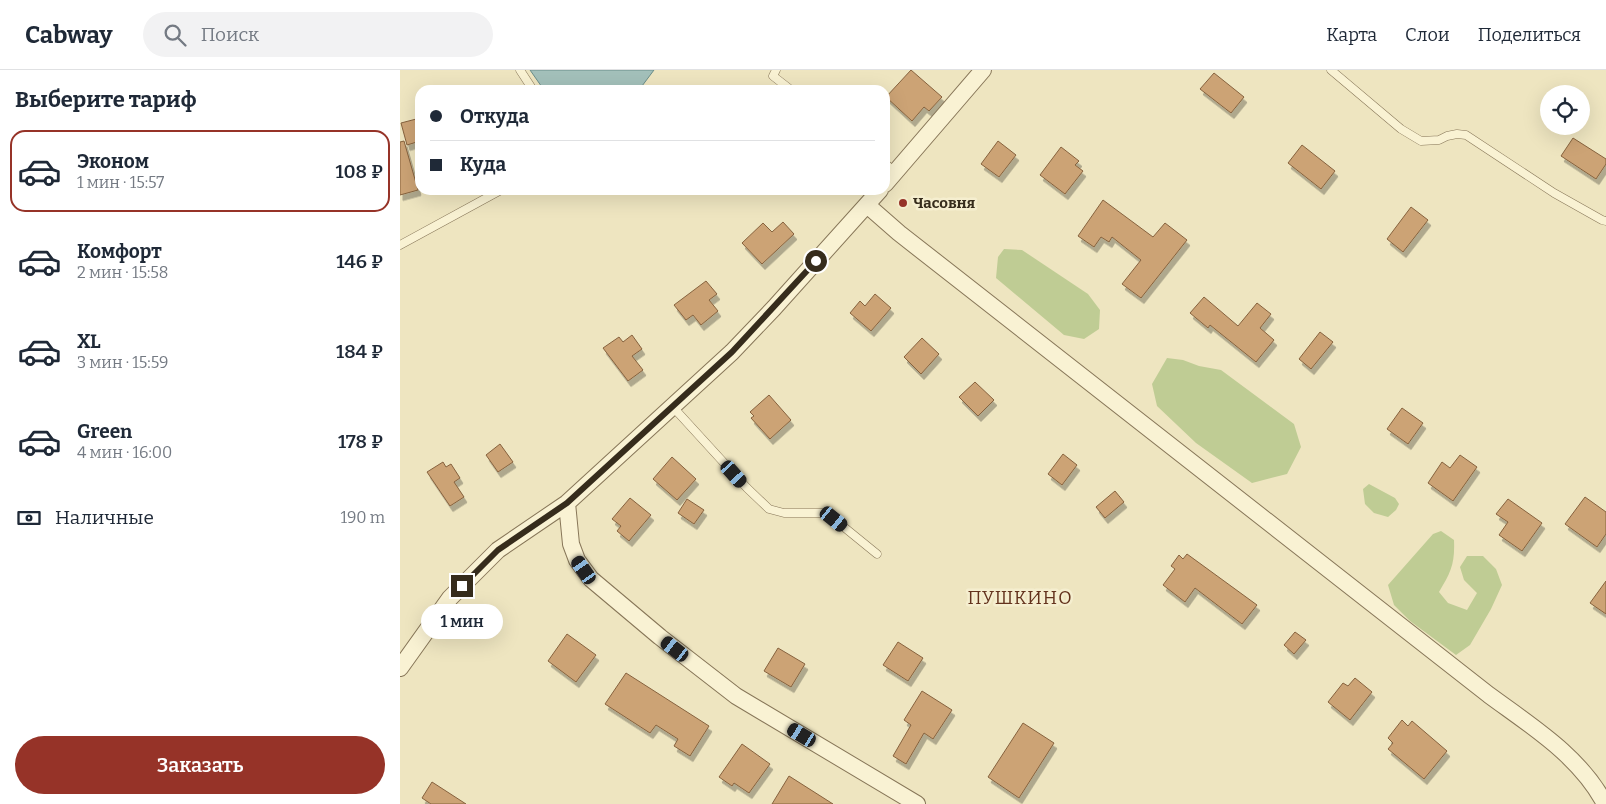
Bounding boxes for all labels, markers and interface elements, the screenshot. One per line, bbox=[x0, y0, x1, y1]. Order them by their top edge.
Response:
search box bbox=[143, 12, 493, 57]
text: Cabway bbox=[25, 21, 113, 49]
icon: search bbox=[161, 21, 189, 49]
text: Поиск bbox=[201, 23, 259, 46]
text: Карта bbox=[1326, 24, 1377, 46]
text: Слои bbox=[1405, 24, 1450, 46]
text: Поделиться bbox=[1478, 24, 1581, 46]
map controls bbox=[1540, 85, 1590, 135]
button: locate bbox=[1540, 85, 1590, 135]
text: Выберите тариф bbox=[15, 86, 196, 113]
text: Откуда bbox=[460, 105, 529, 128]
icon: car bbox=[17, 149, 62, 194]
text: Эконом bbox=[77, 150, 149, 173]
text: Куда bbox=[460, 153, 506, 176]
text: 108 ₽ bbox=[335, 160, 383, 183]
text: 1 мин · 15:57 bbox=[77, 173, 164, 192]
place label: Часовня bbox=[913, 194, 976, 212]
marker: Часовня bbox=[897, 197, 909, 209]
icon: car bbox=[17, 239, 62, 284]
text: Комфорт bbox=[77, 240, 162, 263]
text: 146 ₽ bbox=[336, 250, 383, 273]
route start bbox=[805, 250, 827, 272]
text: 2 мин · 15:58 bbox=[77, 263, 168, 282]
icon: car bbox=[17, 329, 62, 374]
text: XL bbox=[77, 330, 101, 353]
text: 184 ₽ bbox=[336, 340, 383, 363]
text: 3 мин · 15:59 bbox=[77, 353, 168, 372]
icon: car bbox=[17, 419, 62, 464]
text: Green bbox=[77, 420, 132, 443]
text: 178 ₽ bbox=[338, 430, 383, 453]
text: 4 мин · 16:00 bbox=[77, 443, 172, 462]
car bbox=[718, 458, 749, 490]
icon: cash bbox=[15, 504, 43, 532]
car bbox=[817, 504, 850, 534]
text: Наличные bbox=[55, 506, 154, 529]
text: 190 m bbox=[340, 508, 385, 527]
car bbox=[569, 553, 598, 587]
route end bbox=[451, 575, 473, 597]
district label: ПУШКИНО bbox=[967, 587, 1073, 609]
callout: 1 мин bbox=[421, 604, 503, 638]
text: 1 мин bbox=[440, 612, 484, 631]
car bbox=[658, 634, 691, 664]
car bbox=[785, 721, 818, 749]
button: Заказать bbox=[15, 736, 385, 794]

